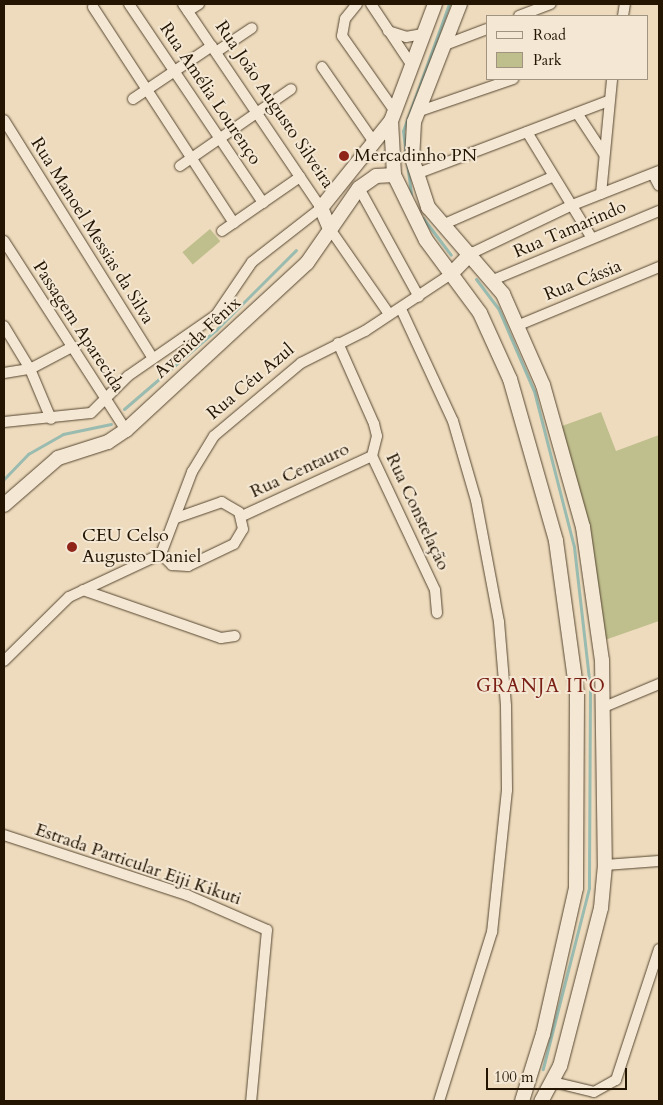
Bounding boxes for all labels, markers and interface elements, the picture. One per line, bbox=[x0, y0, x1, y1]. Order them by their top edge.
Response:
legend bbox=[486, 15, 648, 80]
street label: Rua João Augusto Silveira bbox=[210, 17, 338, 193]
street label: Rua Amélia Lourenço bbox=[154, 19, 266, 169]
text: Road bbox=[533, 25, 566, 45]
text: Park bbox=[533, 50, 562, 70]
street label: Rua Manoel Messias da Silva bbox=[26, 134, 158, 328]
place label: Mercadinho PN bbox=[354, 145, 477, 167]
marker: Mercadinho PN bbox=[338, 150, 350, 162]
street label: Rua Tamarindo bbox=[510, 197, 630, 263]
street label: Rua Cássia bbox=[541, 256, 625, 306]
street label: Passagem Aparecida bbox=[28, 257, 128, 397]
street label: Avenida Fênix bbox=[150, 293, 246, 383]
street label: Rua Céu Azul bbox=[203, 339, 299, 425]
street label: Rua Centauro bbox=[247, 439, 353, 503]
street label: Rua Constelação bbox=[380, 450, 454, 574]
place label: CEU Celso Augusto Daniel bbox=[82, 526, 201, 568]
marker: CEU Celso Augusto Daniel bbox=[66, 541, 78, 553]
district label: GRANJA ITO bbox=[475, 676, 607, 698]
street label: Estrada Particular Eiji Kikuti bbox=[32, 819, 244, 911]
scale bar bbox=[488, 1058, 629, 1090]
text: 100 m bbox=[494, 1067, 534, 1087]

